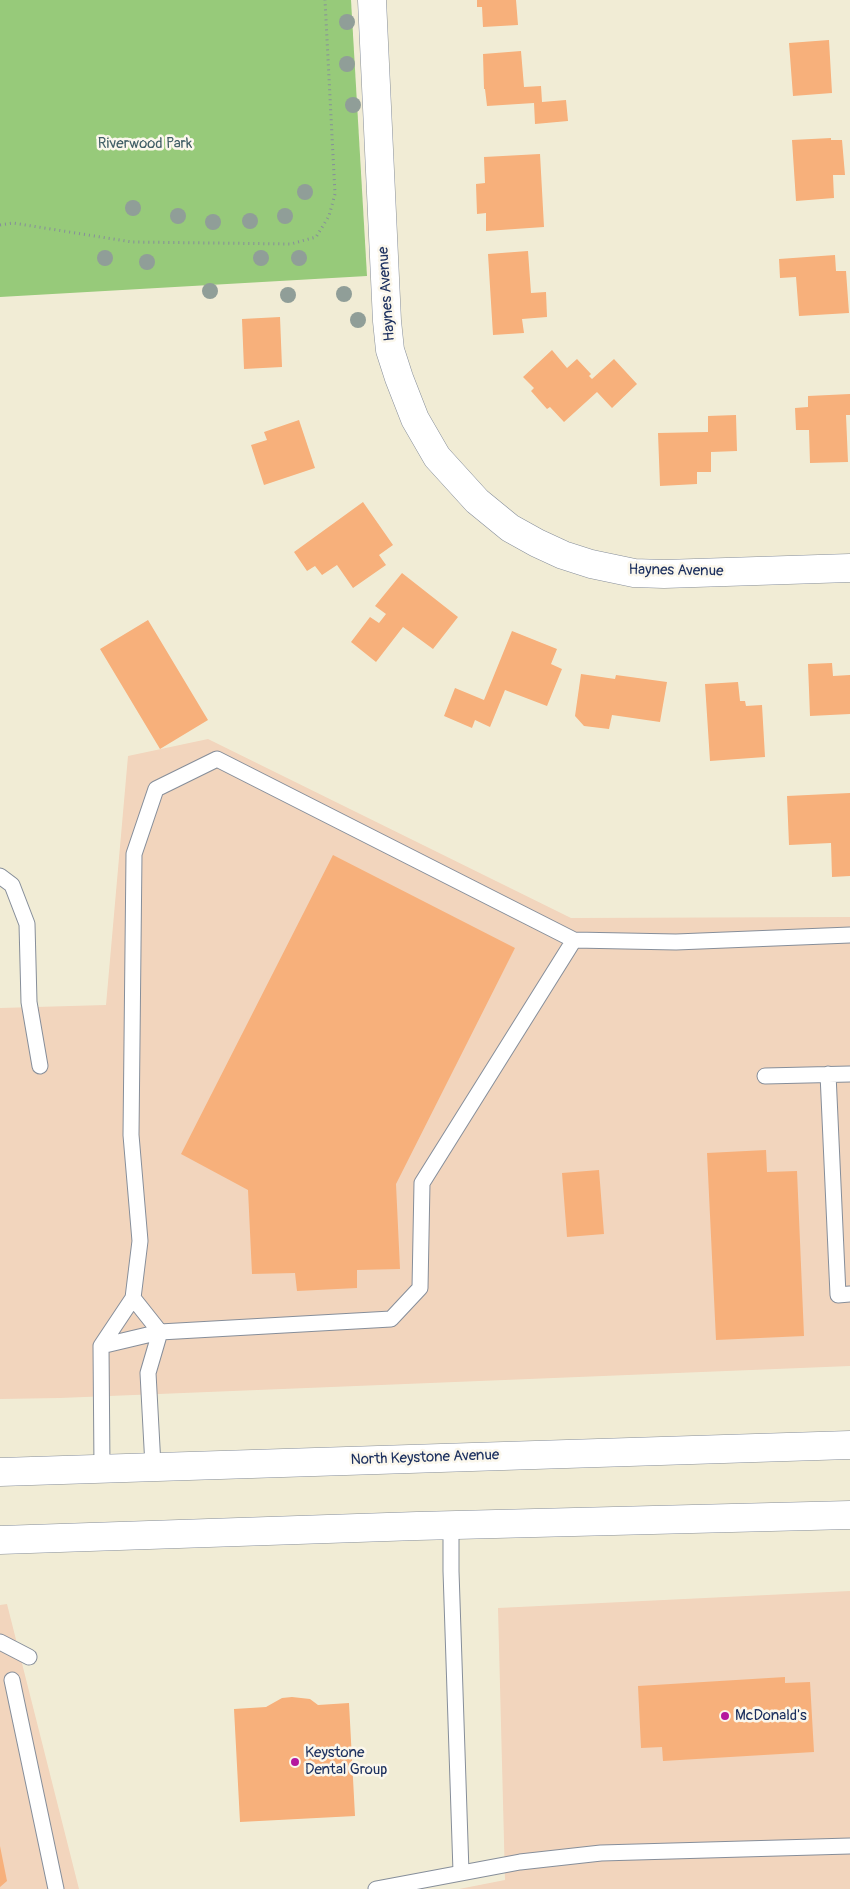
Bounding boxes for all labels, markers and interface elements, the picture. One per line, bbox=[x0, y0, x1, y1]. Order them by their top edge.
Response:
park label: Riverwood Park bbox=[98, 135, 192, 153]
street label: Haynes Avenue bbox=[375, 246, 399, 342]
street label: Haynes Avenue bbox=[628, 561, 724, 581]
street label: North Keystone Avenue bbox=[350, 1446, 500, 1470]
place label: McDonald's bbox=[735, 1707, 807, 1725]
marker: McDonald's bbox=[719, 1710, 731, 1722]
place label: Keystone Dental Group bbox=[305, 1744, 387, 1779]
marker: Keystone Dental Group bbox=[289, 1756, 301, 1768]

